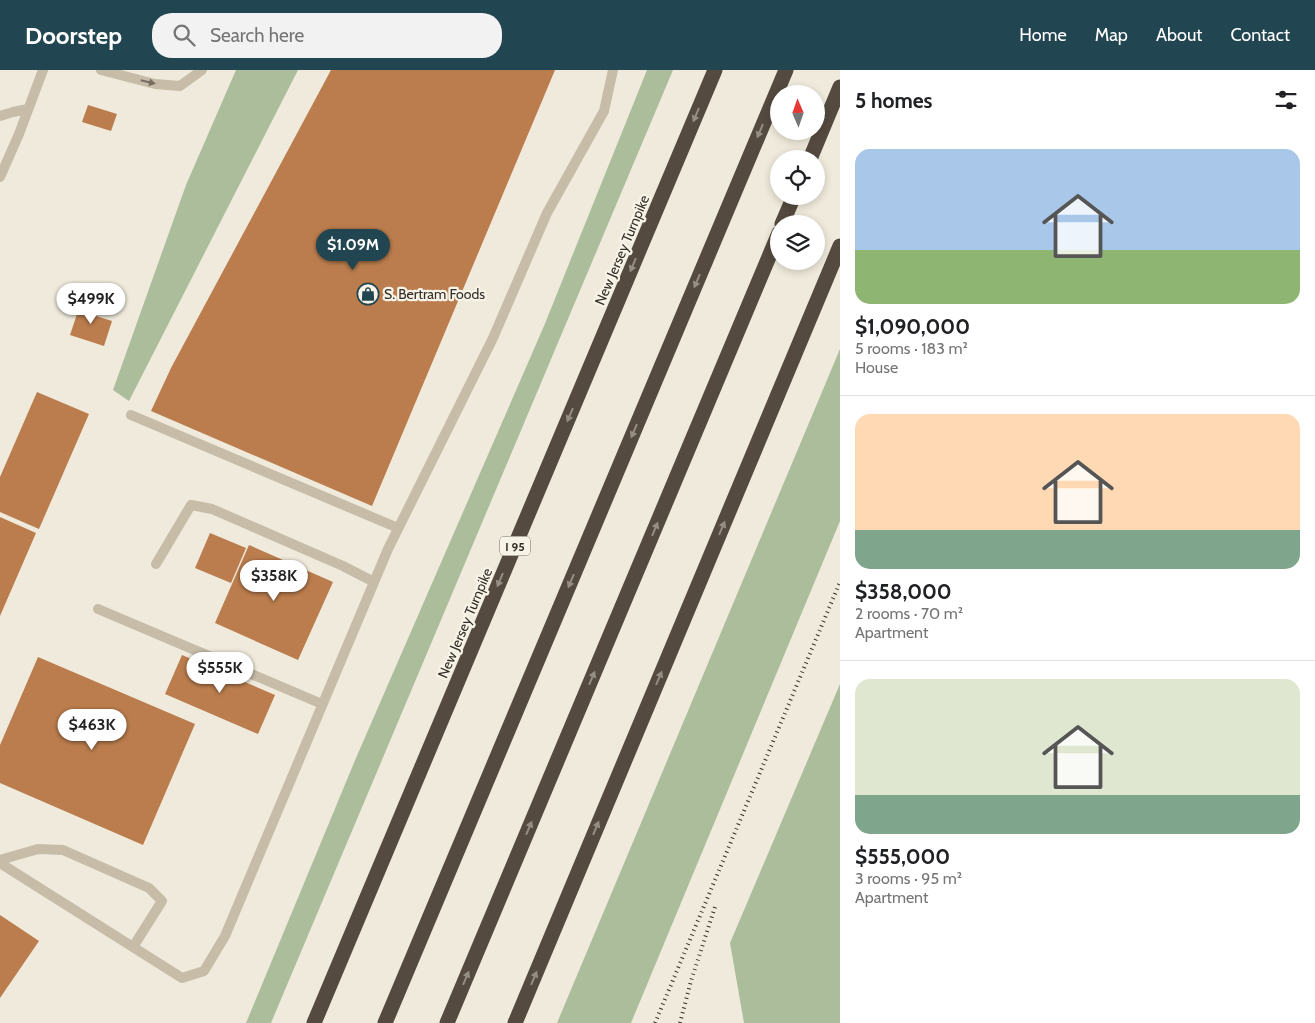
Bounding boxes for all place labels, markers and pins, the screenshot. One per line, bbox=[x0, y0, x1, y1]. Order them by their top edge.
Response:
pin: $1.09M bbox=[312, 228, 394, 271]
pin: $499K bbox=[56, 282, 126, 325]
shop icon: S. Bertram Foods bbox=[356, 282, 380, 306]
place label: S. Bertram Foods bbox=[384, 285, 485, 303]
pin: $358K bbox=[239, 560, 309, 602]
pin: $555K bbox=[185, 652, 255, 694]
pin: $463K bbox=[57, 708, 127, 751]

